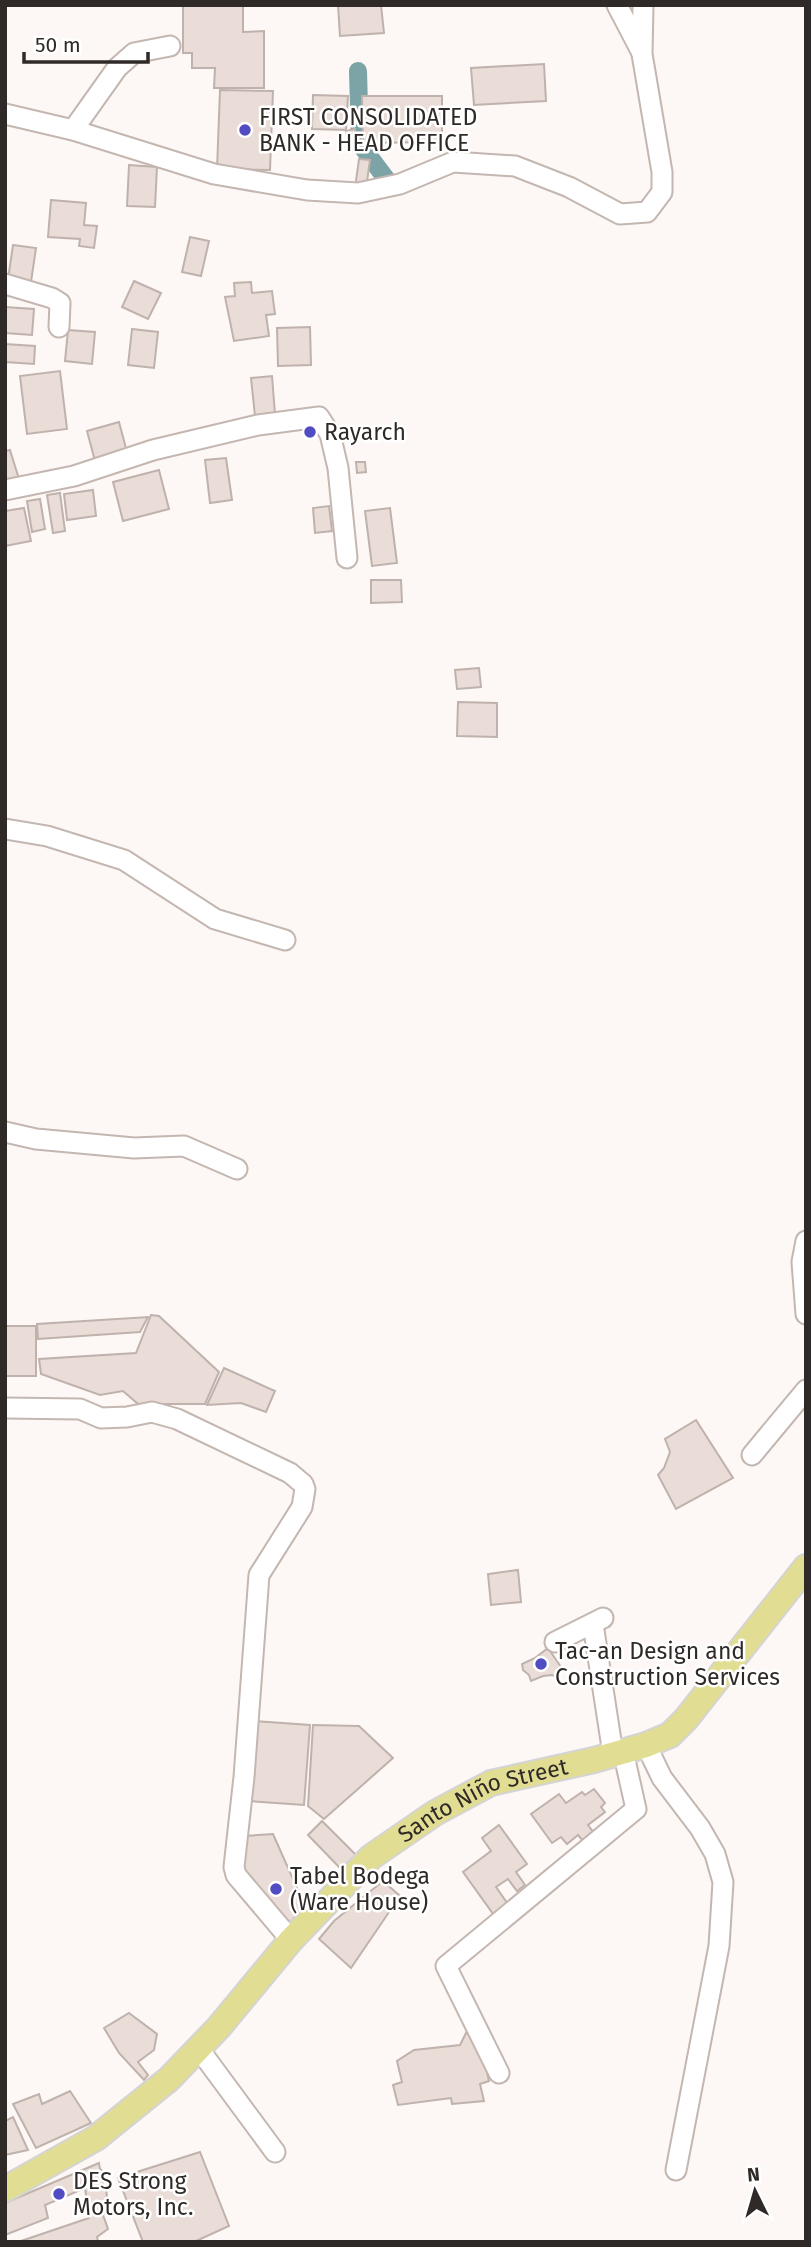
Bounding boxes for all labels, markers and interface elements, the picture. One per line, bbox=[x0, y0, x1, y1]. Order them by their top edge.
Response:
scale bar bbox=[24, 21, 149, 65]
text: 50 m bbox=[35, 32, 81, 58]
place label: FIRST CONSOLIDATED BANK - HEAD OFFICE bbox=[259, 103, 477, 157]
marker: FIRST CONSOLIDATED BANK - HEAD OFFICE bbox=[237, 122, 253, 138]
place label: Rayarch bbox=[324, 418, 406, 446]
marker: Rayarch bbox=[302, 424, 318, 440]
place label: Tac-an Design and Construction Services bbox=[555, 1637, 780, 1691]
marker: Tac-an Design and Construction Services bbox=[533, 1656, 549, 1672]
street label: Santo Niño Street bbox=[392, 1752, 571, 1848]
place label: Tabel Bodega (Ware House) bbox=[290, 1862, 430, 1916]
marker: Tabel Bodega (Ware House) bbox=[268, 1881, 284, 1897]
north arrow bbox=[720, 2156, 790, 2226]
text: N bbox=[746, 2163, 761, 2187]
place label: DES Strong Motors, Inc. bbox=[73, 2167, 194, 2221]
marker: DES Strong Motors, Inc. bbox=[51, 2186, 67, 2202]

